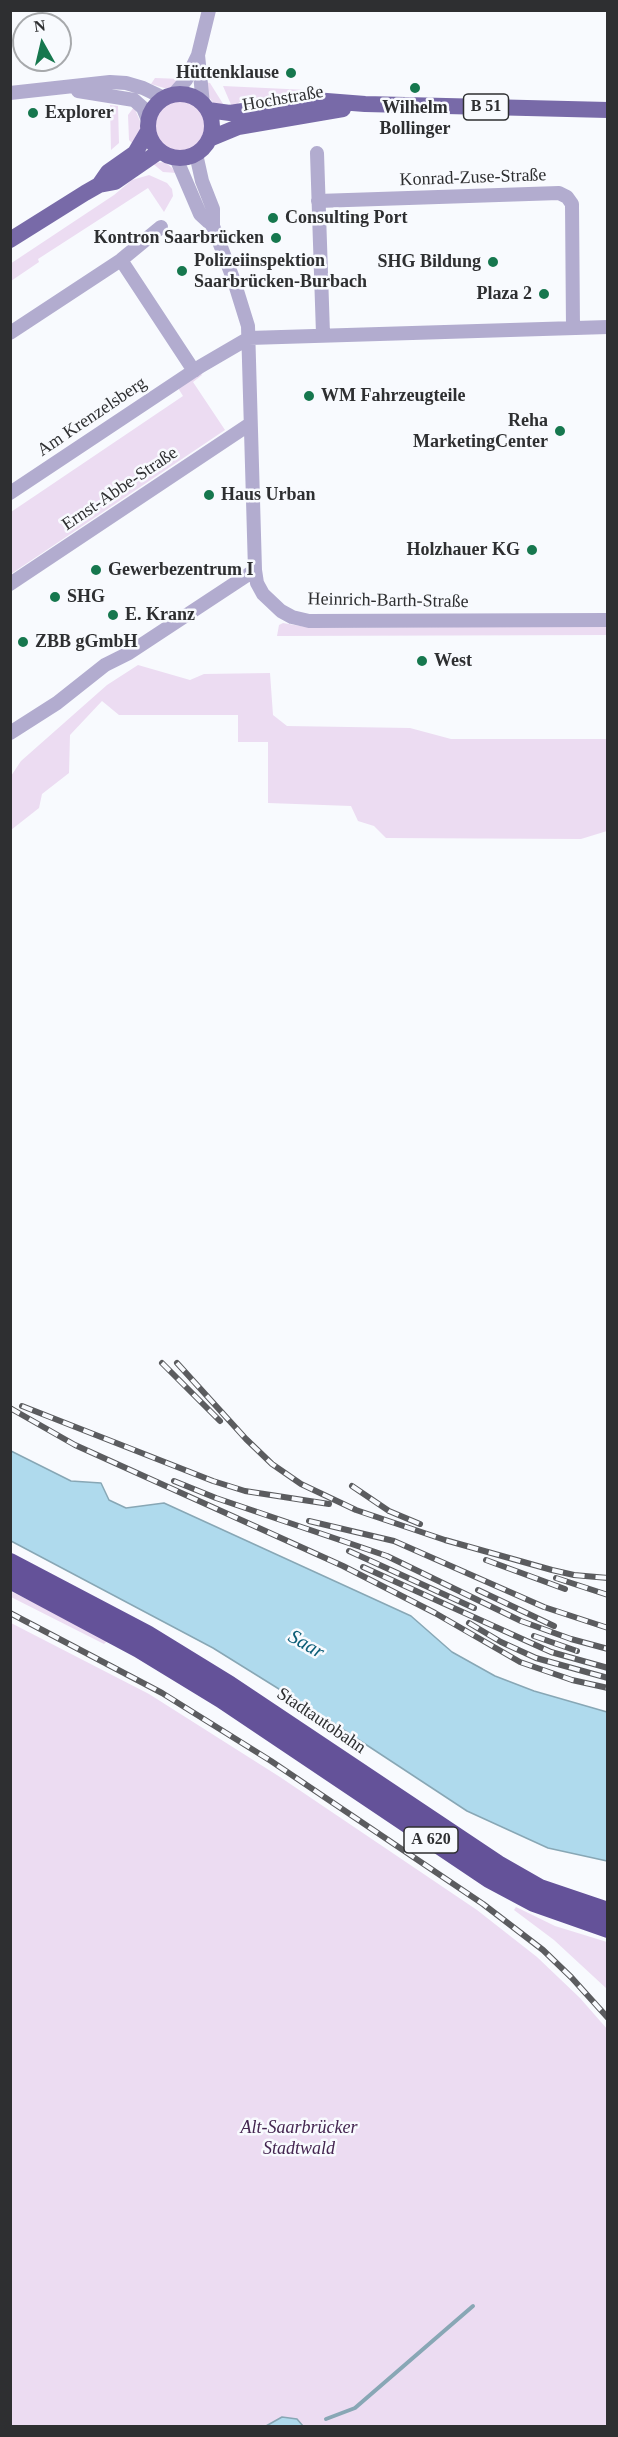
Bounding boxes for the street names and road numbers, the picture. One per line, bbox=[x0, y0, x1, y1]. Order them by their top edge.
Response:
street label: Hochstraße bbox=[241, 81, 325, 117]
road number: B 51 bbox=[464, 94, 508, 120]
street label: Konrad-Zuse-Straße bbox=[399, 165, 547, 191]
street label: Am Krenzelsberg bbox=[33, 373, 151, 461]
street label: Ernst-Abbe-Straße bbox=[58, 442, 182, 536]
street label: Heinrich-Barth-Straße bbox=[307, 589, 469, 613]
street label: Stadtautobahn bbox=[272, 1683, 370, 1759]
road number: A 620 bbox=[404, 1827, 458, 1853]

